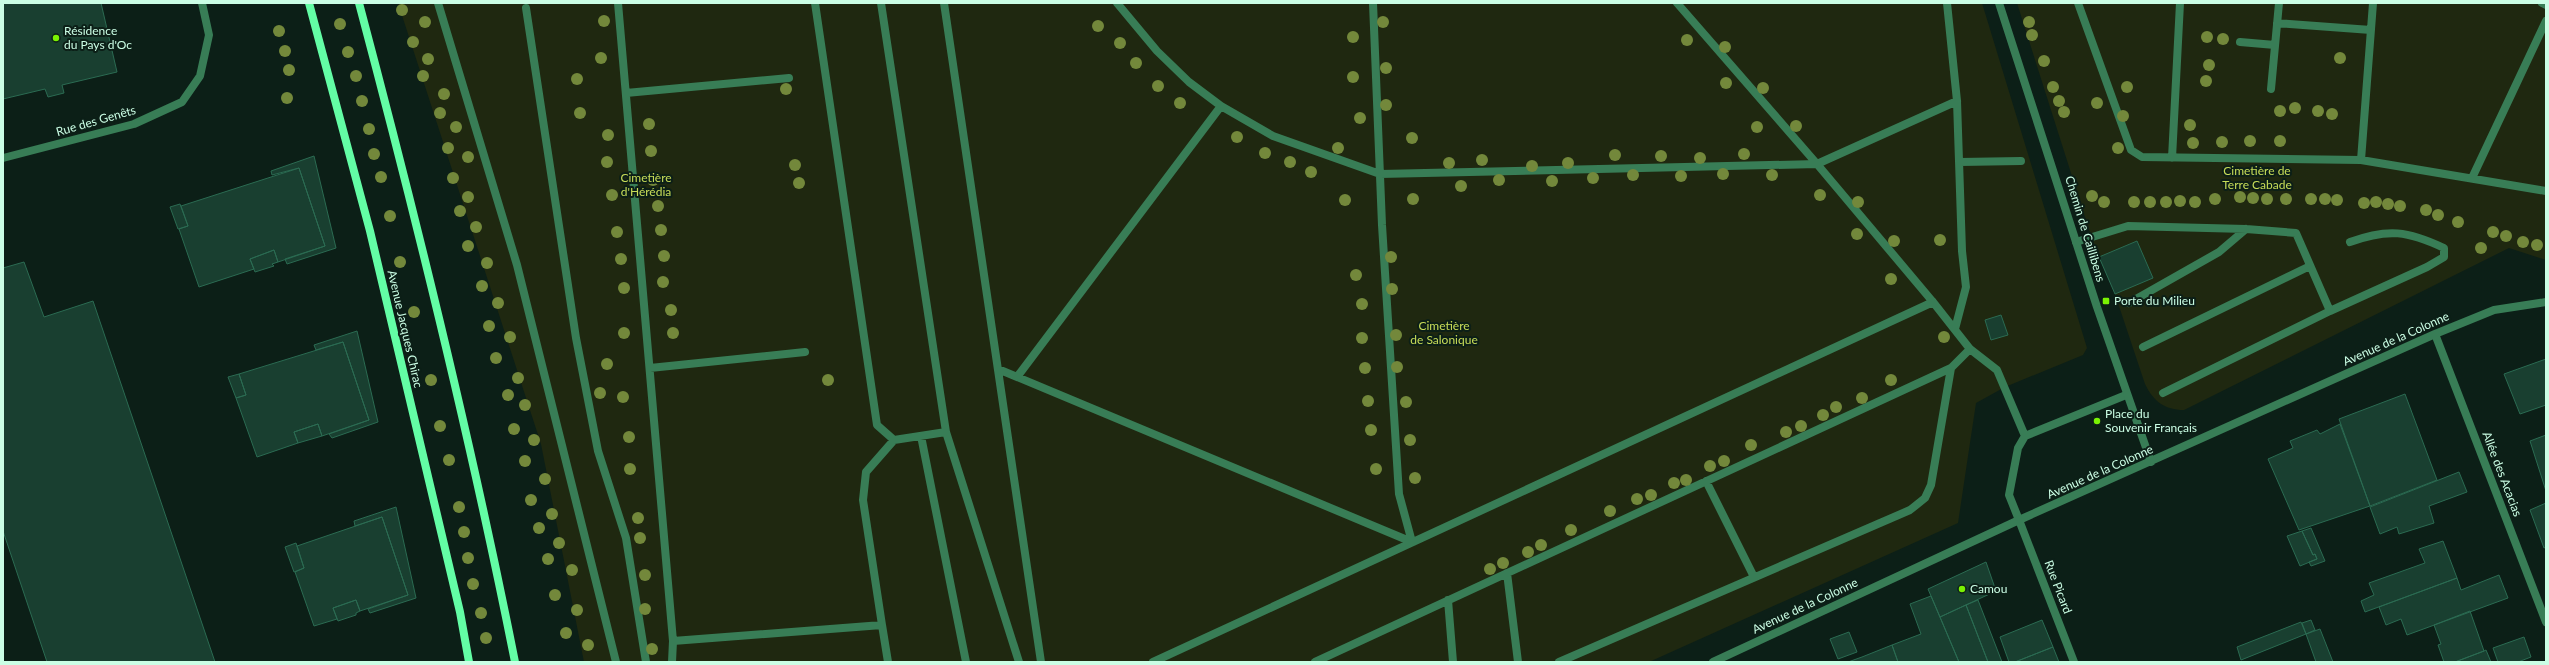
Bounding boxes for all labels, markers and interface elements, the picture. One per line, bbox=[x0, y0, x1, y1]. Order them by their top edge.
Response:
place label: Résidence du Pays d'Oc bbox=[64, 23, 132, 52]
marker: Résidence du Pays d'Oc bbox=[51, 33, 61, 43]
street label: Rue des Genêts bbox=[54, 102, 137, 139]
park label: Cimetière de Terre Cabade bbox=[2222, 163, 2292, 192]
park label: Cimetière d'Hérédia bbox=[620, 170, 672, 199]
street label: Chemin de Caillibens bbox=[2062, 174, 2109, 284]
street label: Avenue Jacques Chirac bbox=[385, 269, 426, 390]
place label: Porte du Milieu bbox=[2114, 293, 2195, 308]
marker: Porte du Milieu bbox=[2101, 296, 2111, 306]
street label: Avenue de la Colonne bbox=[2340, 308, 2451, 369]
park label: Cimetière de Salonique bbox=[1410, 318, 1478, 347]
place label: Place du Souvenir Français bbox=[2105, 406, 2197, 435]
marker: Place du Souvenir Français bbox=[2092, 416, 2102, 426]
street label: Allée des Acacias bbox=[2479, 429, 2526, 518]
street label: Avenue de la Colonne bbox=[2044, 441, 2155, 502]
street label: Rue Picard bbox=[2041, 558, 2075, 616]
street label: Avenue de la Colonne bbox=[1750, 574, 1860, 637]
place label: Camou bbox=[1970, 581, 2007, 596]
marker: Camou bbox=[1957, 584, 1967, 594]

